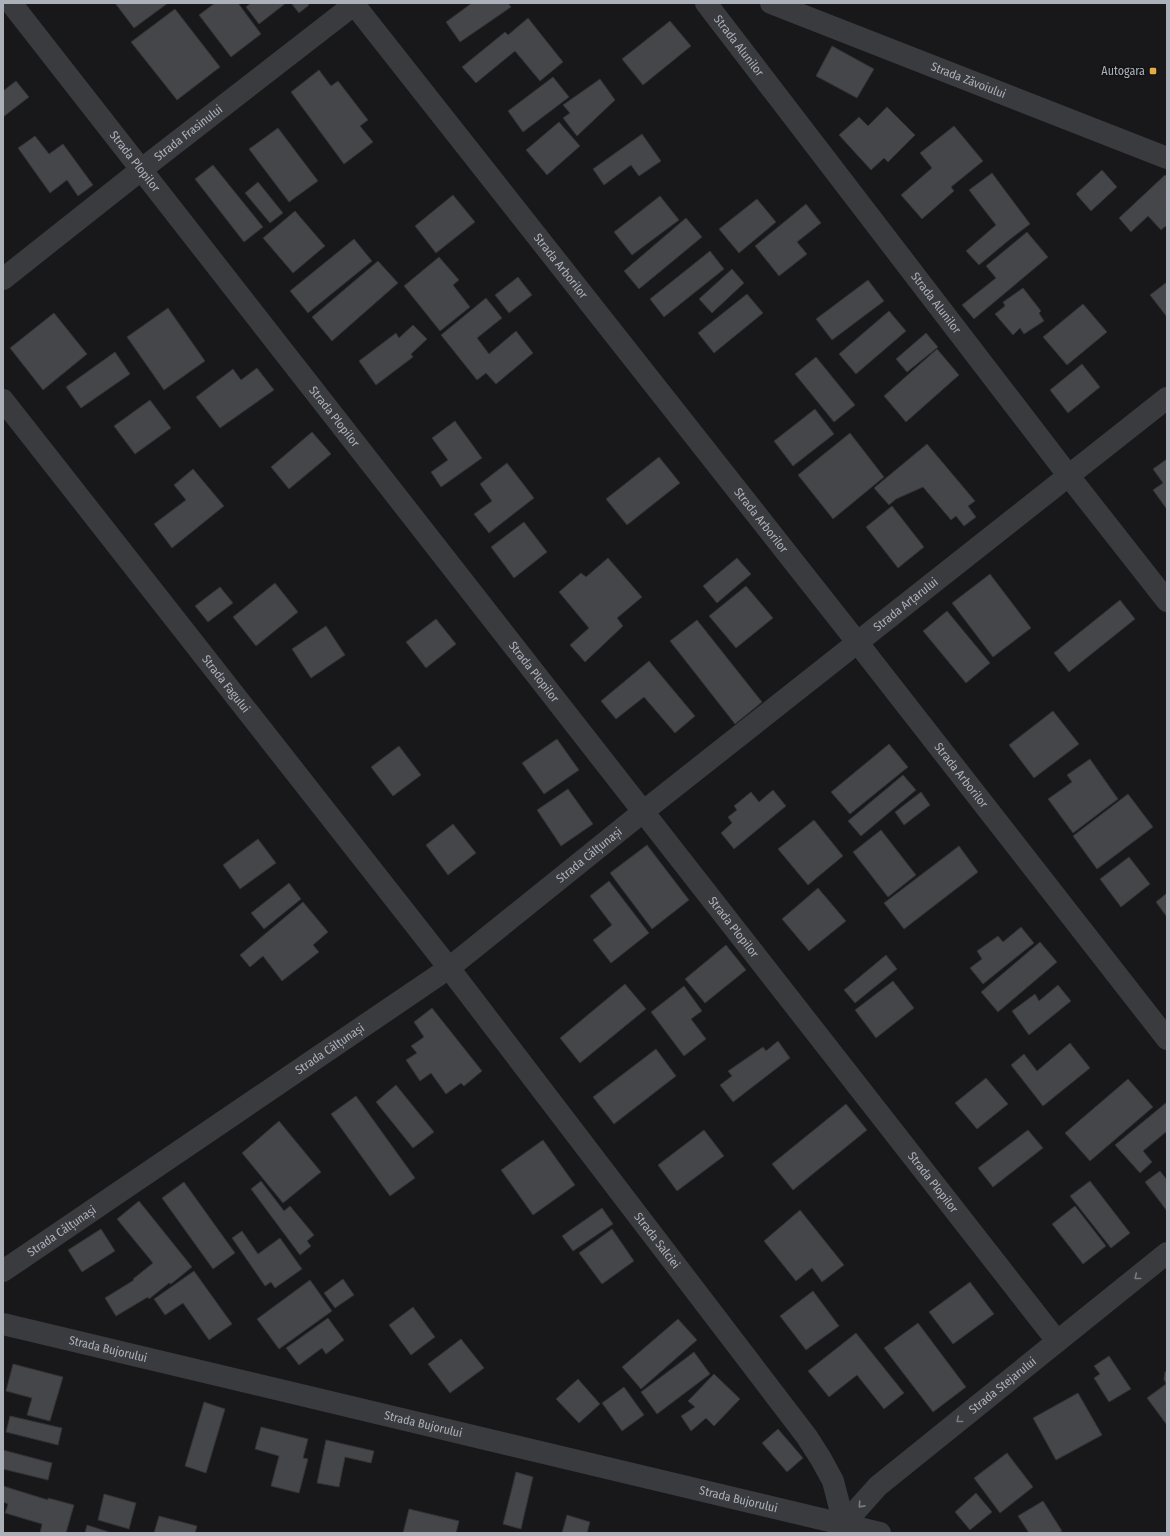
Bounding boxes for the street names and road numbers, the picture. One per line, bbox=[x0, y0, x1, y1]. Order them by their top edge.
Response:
street label: Strada Alunilor bbox=[711, 12, 767, 80]
street label: Strada Zăvoiului bbox=[929, 59, 1008, 101]
street label: Strada Frasinului bbox=[152, 102, 225, 164]
street label: Strada Plopilor bbox=[107, 128, 163, 195]
street label: Strada Arborilor bbox=[531, 231, 591, 302]
street label: Strada Alunilor bbox=[908, 270, 964, 337]
street label: Strada Plopilor bbox=[306, 383, 363, 450]
street label: Strada Arborilor bbox=[731, 485, 792, 556]
street label: Strada Arțarului bbox=[871, 575, 941, 634]
street label: Strada Plopilor bbox=[506, 639, 563, 706]
street label: Strada Fagului bbox=[199, 652, 253, 716]
street label: Strada Arborilor bbox=[931, 740, 991, 811]
street label: Strada Călțunași bbox=[553, 825, 625, 886]
street label: Strada Plopilor bbox=[705, 894, 762, 961]
street label: Strada Călțunași bbox=[293, 1021, 367, 1077]
street label: Strada Plopilor bbox=[905, 1149, 962, 1216]
street label: Strada Călțunași bbox=[25, 1203, 99, 1259]
street label: Strada Salciei bbox=[631, 1210, 683, 1271]
street label: Strada Bujorului bbox=[68, 1333, 149, 1365]
street label: Strada Stejarului bbox=[966, 1354, 1039, 1417]
street label: Strada Bujorului bbox=[383, 1408, 464, 1440]
street label: Strada Bujorului bbox=[698, 1483, 779, 1515]

